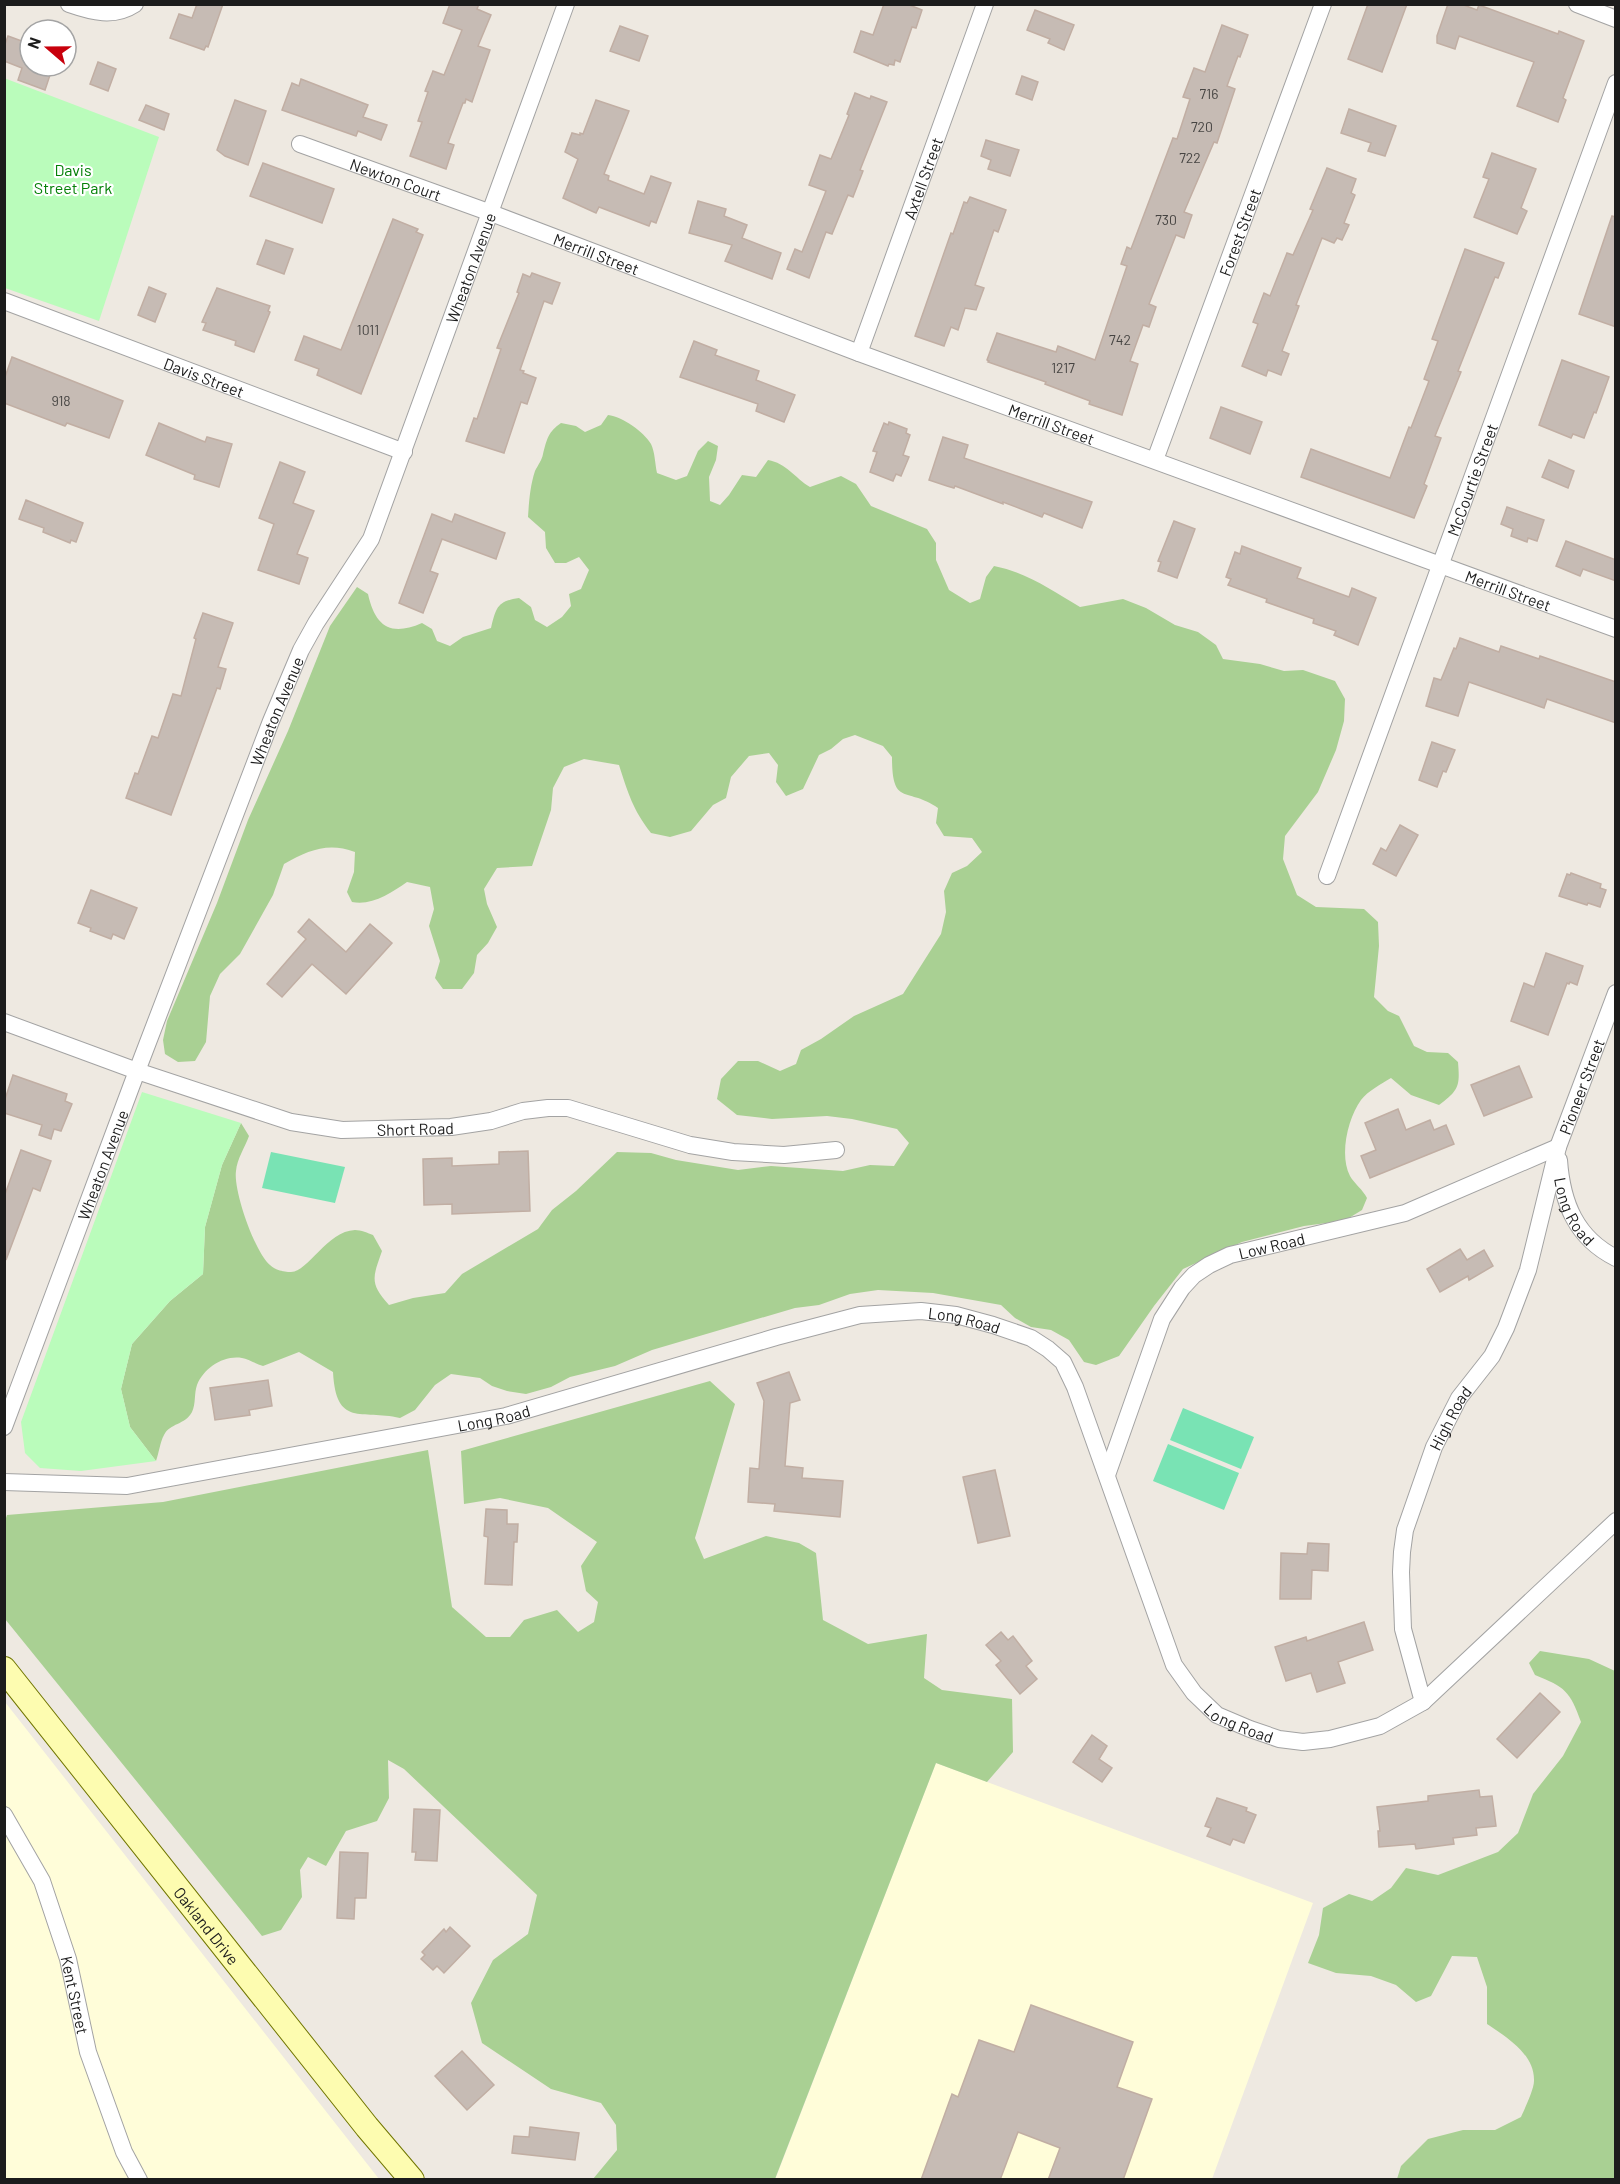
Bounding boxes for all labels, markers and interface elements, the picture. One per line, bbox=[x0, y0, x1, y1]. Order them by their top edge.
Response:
north arrow bbox=[18, 18, 78, 78]
text: N bbox=[23, 34, 44, 51]
house number: 716 bbox=[1200, 85, 1218, 102]
house number: 720 bbox=[1191, 118, 1213, 135]
street label: Axtell Street bbox=[899, 134, 946, 222]
house number: 722 bbox=[1179, 149, 1201, 166]
street label: Newton Court bbox=[348, 153, 444, 204]
park label: Davis Street Park bbox=[34, 160, 112, 197]
street label: Forest Street bbox=[1214, 186, 1264, 278]
street label: Wheaton Avenue bbox=[441, 210, 499, 325]
house number: 730 bbox=[1155, 211, 1177, 228]
street label: Merrill Street bbox=[551, 228, 642, 278]
house number: 1011 bbox=[357, 321, 379, 338]
house number: 742 bbox=[1109, 331, 1131, 348]
street label: Davis Street bbox=[161, 353, 247, 400]
house number: 1217 bbox=[1051, 359, 1075, 376]
house number: 918 bbox=[51, 392, 71, 409]
street label: Merrill Street bbox=[1006, 399, 1097, 448]
street label: McCourtie Street bbox=[1442, 421, 1501, 538]
street label: Merrill Street bbox=[1463, 565, 1554, 614]
street label: Wheaton Avenue bbox=[245, 653, 307, 768]
street label: Pioneer Street bbox=[1554, 1036, 1607, 1137]
street label: Wheaton Avenue bbox=[73, 1107, 131, 1222]
street label: Short Road bbox=[377, 1117, 454, 1139]
street label: Long Road bbox=[1551, 1175, 1599, 1249]
street label: Low Road bbox=[1236, 1228, 1307, 1262]
street label: Long Road bbox=[927, 1302, 1003, 1336]
street label: High Road bbox=[1425, 1382, 1475, 1453]
street label: Long Road bbox=[456, 1400, 532, 1434]
street label: Long Road bbox=[1201, 1699, 1276, 1746]
street label: Oakland Drive bbox=[170, 1883, 244, 1968]
street label: Kent Street bbox=[58, 1954, 93, 2036]

